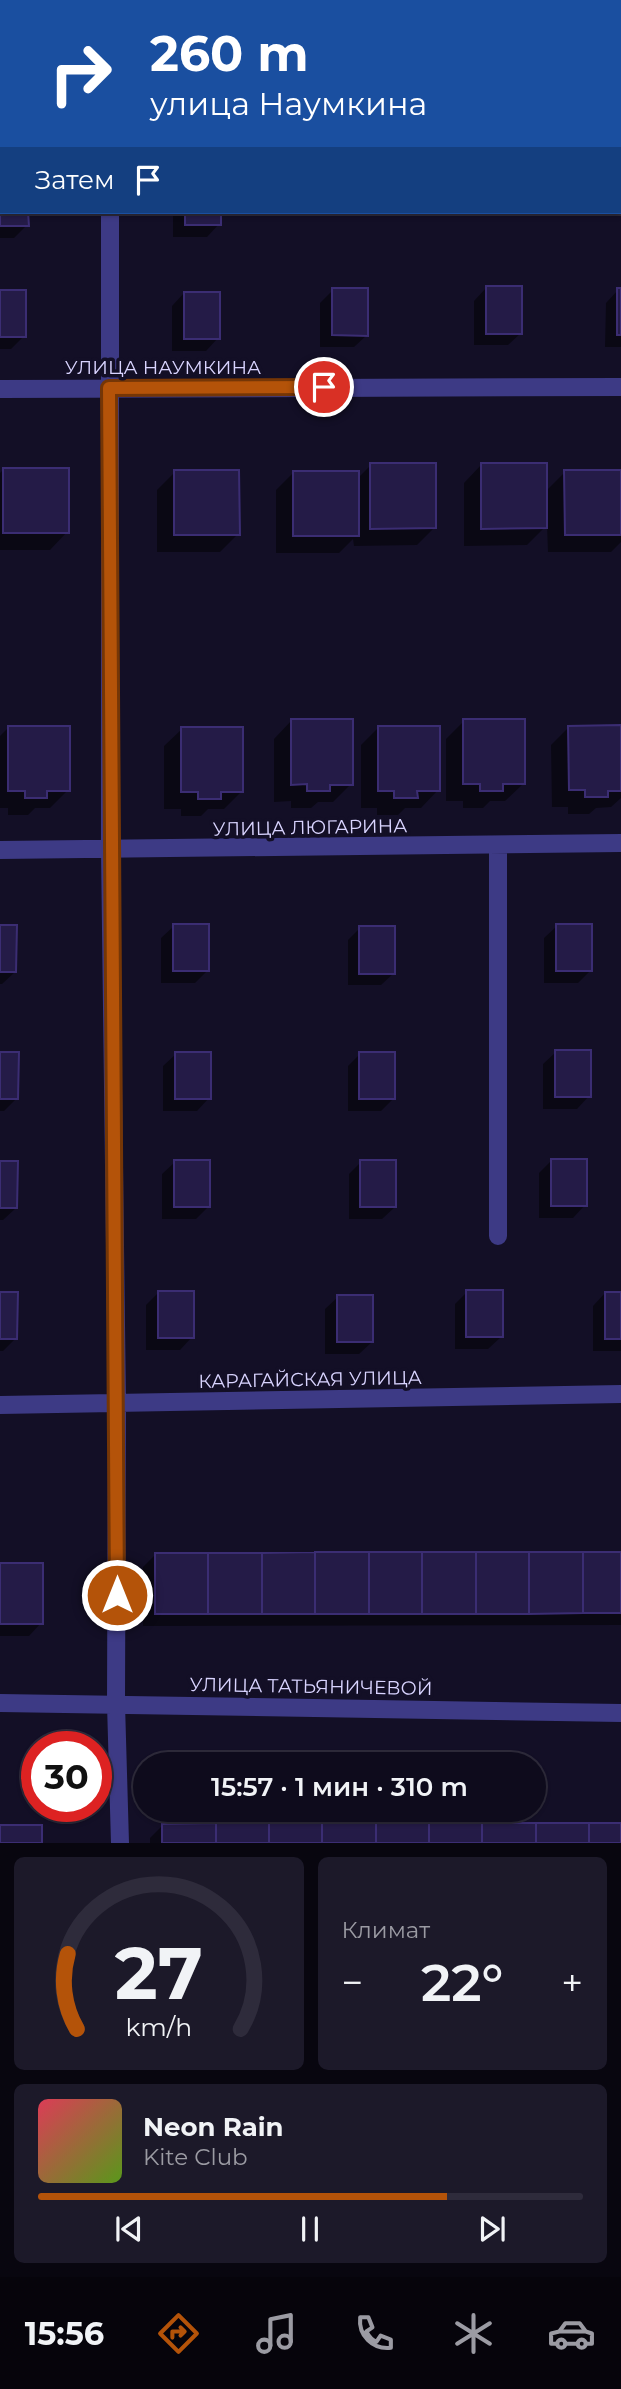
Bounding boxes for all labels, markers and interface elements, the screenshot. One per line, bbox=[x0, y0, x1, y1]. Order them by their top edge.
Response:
text: 260 m bbox=[150, 24, 309, 83]
icon: right bbox=[35, 28, 126, 119]
text: улица Наумкина bbox=[150, 84, 427, 123]
icon: arrive bbox=[129, 161, 167, 199]
text: Затем bbox=[35, 164, 115, 196]
street label: УЛИЦА НАУМКИНА bbox=[65, 356, 261, 379]
pin bbox=[294, 357, 354, 417]
icon: arrive bbox=[305, 368, 343, 406]
street label: УЛИЦА ЛЮГАРИНА bbox=[212, 814, 408, 841]
street label: КАРАГАЙСКАЯ УЛИЦА bbox=[198, 1366, 422, 1393]
position arrow bbox=[80, 1558, 154, 1632]
street label: УЛИЦА ТАТЬЯНИЧЕВОЙ bbox=[189, 1673, 433, 1700]
speed limit sign: 30 bbox=[21, 1731, 112, 1822]
text: 15:57 · 1 мин · 310 m bbox=[211, 1771, 468, 1803]
text: Климат bbox=[342, 1916, 430, 1944]
text: 27 bbox=[115, 1930, 203, 2018]
text: 22° bbox=[421, 1951, 503, 2014]
text: − bbox=[342, 1959, 363, 2006]
text: + bbox=[561, 1959, 583, 2006]
text: km/h bbox=[125, 2012, 192, 2042]
text: Neon Rain bbox=[143, 2111, 284, 2143]
text: Kite Club bbox=[143, 2143, 248, 2171]
icon: previous bbox=[110, 2210, 148, 2248]
icon: pause bbox=[291, 2210, 329, 2248]
icon: next bbox=[473, 2210, 511, 2248]
icon: directions bbox=[154, 2309, 203, 2358]
icon: music bbox=[252, 2309, 301, 2358]
icon: phone bbox=[350, 2309, 399, 2358]
icon: climate bbox=[449, 2309, 498, 2358]
icon: car bbox=[547, 2309, 596, 2358]
text: 15:56 bbox=[25, 2314, 104, 2353]

